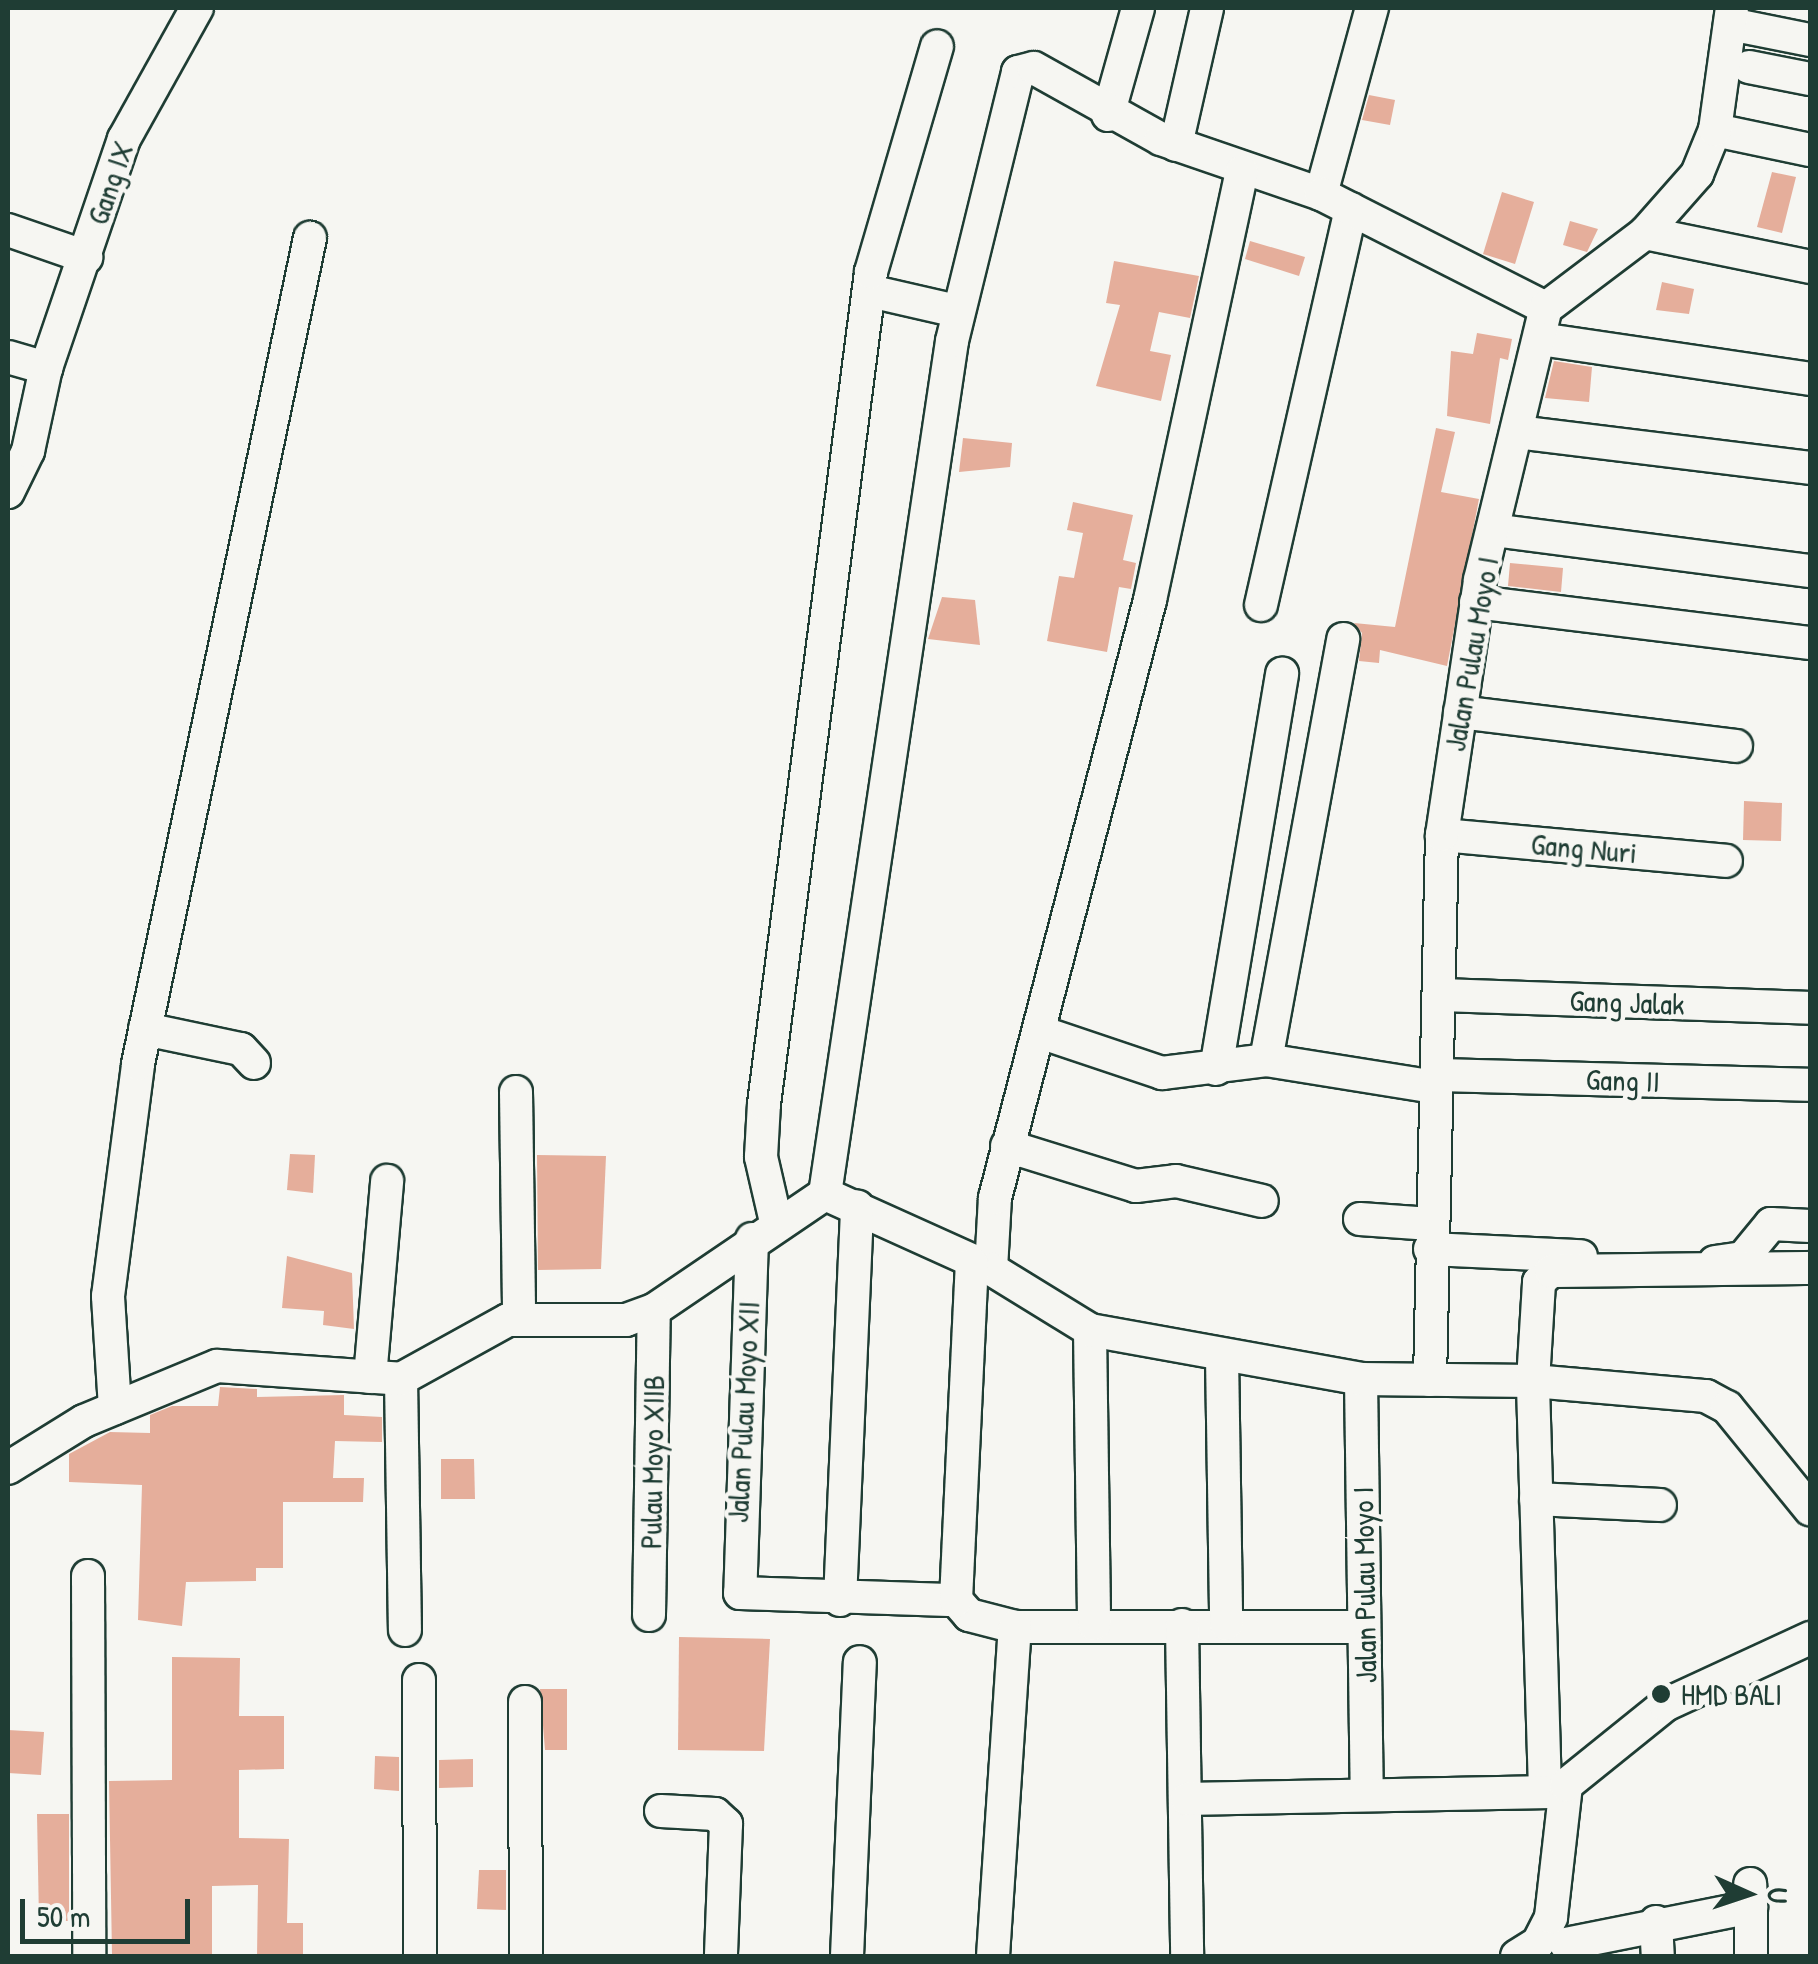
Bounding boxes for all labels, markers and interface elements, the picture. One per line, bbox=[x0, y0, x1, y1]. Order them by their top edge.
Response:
street label: Gang IX bbox=[79, 137, 141, 229]
street label: Jalan Pulau Moyo I bbox=[1436, 554, 1506, 754]
street label: Gang Nuri bbox=[1530, 825, 1638, 871]
street label: Gang Jalak bbox=[1569, 982, 1685, 1022]
street label: Gang II bbox=[1585, 1061, 1661, 1099]
street label: Jalan Pulau Moyo XII bbox=[719, 1300, 767, 1524]
street label: Pulau Moyo XIIB bbox=[632, 1375, 672, 1549]
street label: Jalan Pulau Moyo I bbox=[1344, 1486, 1384, 1684]
place label: HMD BALI bbox=[1681, 1676, 1782, 1712]
marker: HMD BALI bbox=[1650, 1683, 1672, 1705]
north arrow bbox=[1698, 1844, 1798, 1944]
scale bar bbox=[25, 1879, 195, 1941]
text: U bbox=[1759, 1887, 1797, 1904]
text: 50 m bbox=[37, 1896, 90, 1936]

